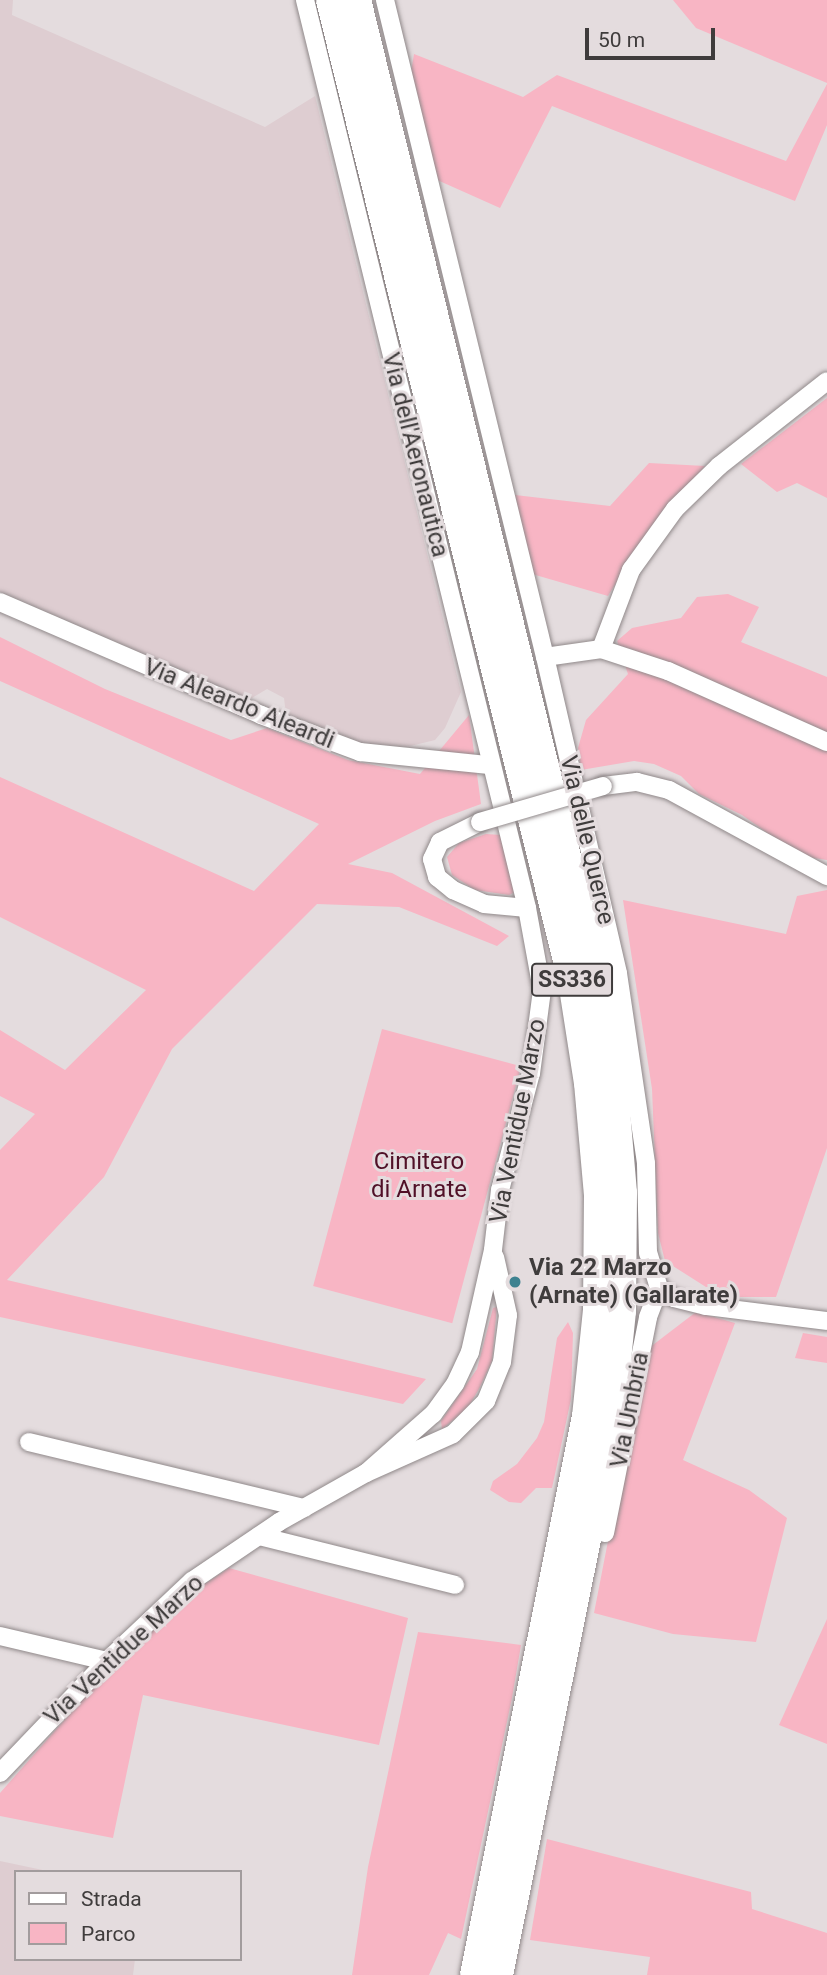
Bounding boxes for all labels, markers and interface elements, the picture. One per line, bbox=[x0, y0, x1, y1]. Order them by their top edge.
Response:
scale bar bbox=[589, 14, 718, 58]
text: 50 m bbox=[598, 28, 645, 52]
street label: Via dell'Aeronautica bbox=[376, 350, 454, 560]
street label: Via Aleardo Aleardi bbox=[139, 653, 339, 755]
street label: Via delle Querce bbox=[554, 753, 620, 927]
road number: SS336 bbox=[530, 960, 614, 1000]
street label: Via Ventidue Marzo bbox=[484, 1016, 552, 1226]
park label: Cimitero di Arnate bbox=[371, 1148, 467, 1204]
place label: Via 22 Marzo (Arnate) (Gallarate) bbox=[529, 1254, 738, 1310]
marker: Via 22 Marzo (Arnate) (Gallarate) bbox=[507, 1274, 523, 1290]
street label: Via Umbria bbox=[605, 1350, 655, 1470]
street label: Via Ventidue Marzo bbox=[38, 1569, 210, 1731]
legend bbox=[14, 1870, 242, 1961]
text: Strada bbox=[81, 1887, 142, 1911]
text: Parco bbox=[81, 1922, 135, 1946]

